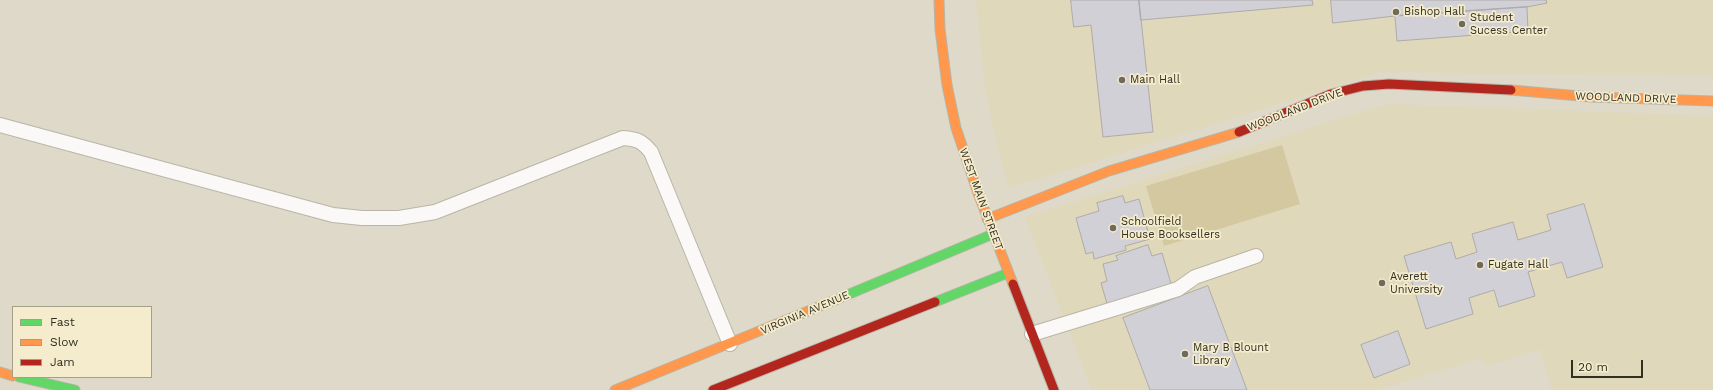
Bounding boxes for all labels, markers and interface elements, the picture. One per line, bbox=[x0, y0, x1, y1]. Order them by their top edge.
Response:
place label: Bishop Hall bbox=[1404, 5, 1465, 19]
marker: Bishop Hall bbox=[1391, 7, 1401, 17]
place label: Student Sucess Center bbox=[1470, 11, 1548, 37]
marker: Student Sucess Center bbox=[1457, 19, 1467, 29]
place label: Main Hall bbox=[1130, 73, 1180, 87]
marker: Main Hall bbox=[1117, 75, 1127, 85]
street label: WOODLAND DRIVE bbox=[1245, 86, 1345, 134]
street label: WOODLAND DRIVE bbox=[1575, 90, 1677, 106]
street label: WEST MAIN STREET bbox=[956, 146, 1006, 252]
place label: Schoolfield House Booksellers bbox=[1121, 215, 1220, 241]
marker: Schoolfield House Booksellers bbox=[1108, 223, 1118, 233]
place label: Fugate Hall bbox=[1488, 258, 1549, 272]
marker: Fugate Hall bbox=[1475, 260, 1485, 270]
place label: Averett University bbox=[1390, 270, 1443, 296]
marker: Averett University bbox=[1377, 278, 1387, 288]
street label: VIRGINIA AVENUE bbox=[759, 288, 851, 338]
legend bbox=[12, 306, 152, 378]
text: Fast bbox=[50, 315, 75, 329]
text: Slow bbox=[50, 335, 78, 349]
place label: Mary B Blount Library bbox=[1193, 341, 1269, 367]
marker: Mary B Blount Library bbox=[1180, 349, 1190, 359]
scale bar bbox=[1573, 352, 1645, 378]
text: Jam bbox=[50, 355, 75, 369]
text: 20 m bbox=[1578, 360, 1608, 374]

